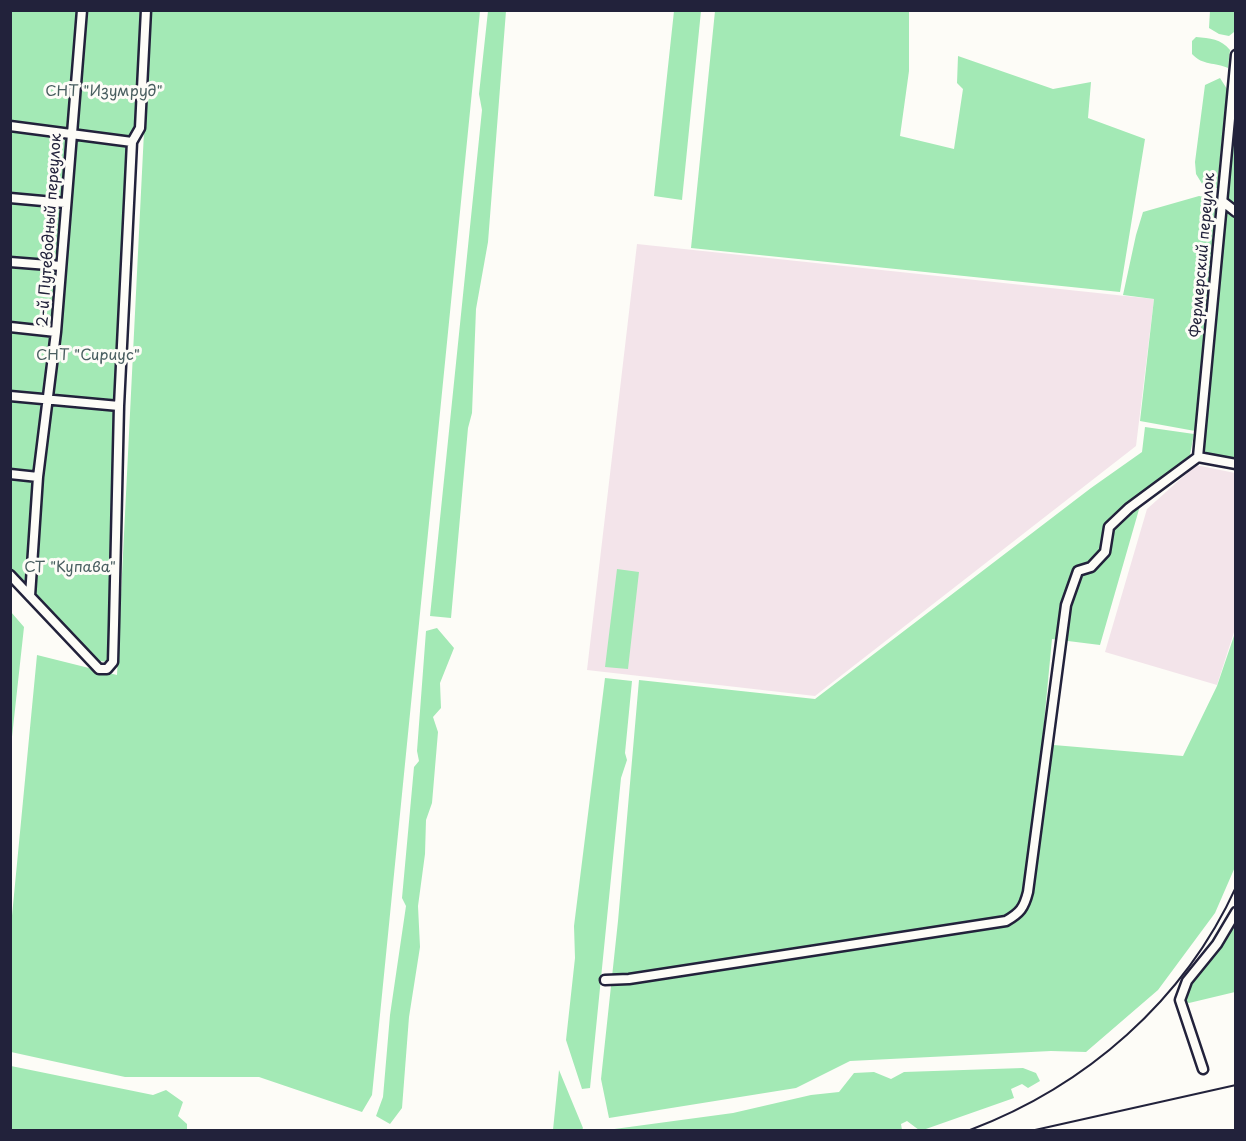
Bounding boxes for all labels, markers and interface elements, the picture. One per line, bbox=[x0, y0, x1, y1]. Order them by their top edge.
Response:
park label: СНТ "Изумруд" bbox=[45, 83, 163, 101]
street label: 2-й Путеводный переулок bbox=[34, 133, 66, 327]
street label: Фермерский переулок bbox=[1187, 172, 1219, 338]
park label: СНТ "Сириус" bbox=[36, 347, 140, 365]
park label: СТ "Купава" bbox=[24, 559, 116, 577]

